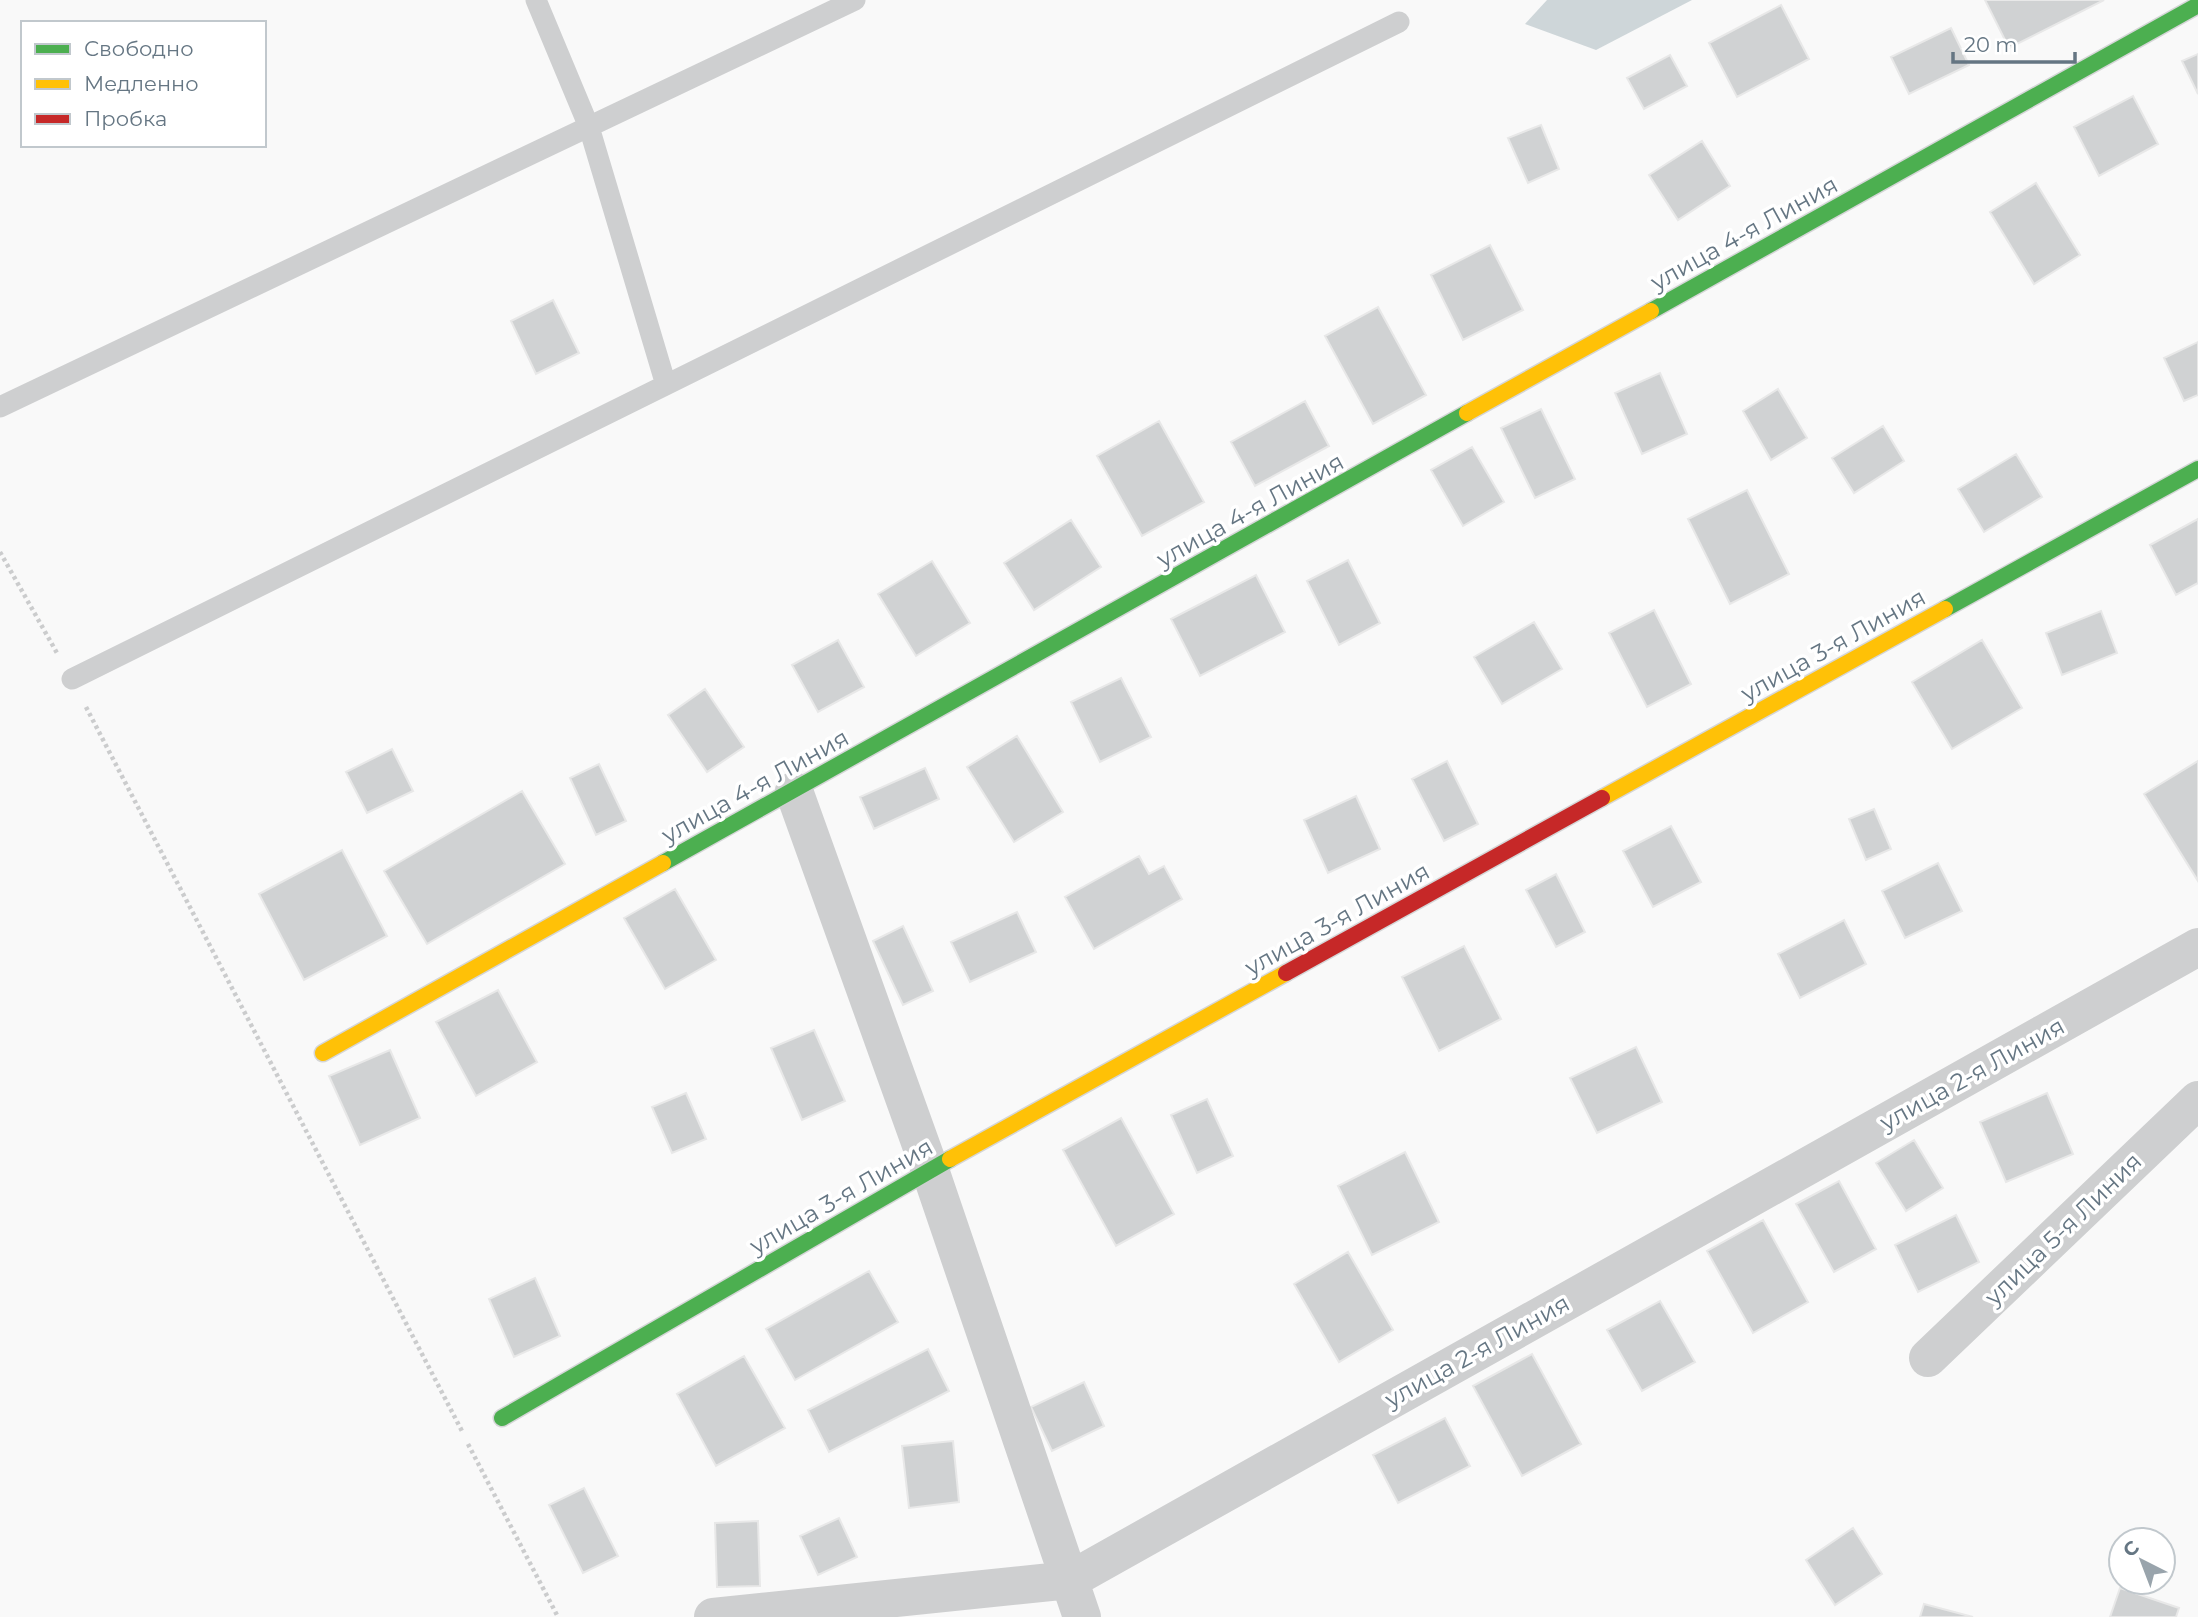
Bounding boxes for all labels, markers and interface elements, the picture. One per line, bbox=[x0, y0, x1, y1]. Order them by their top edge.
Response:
legend bbox=[21, 21, 266, 147]
scale bar bbox=[1953, 21, 2076, 65]
text: 20 m bbox=[1964, 32, 2018, 57]
text: Свободно bbox=[84, 36, 194, 61]
text: Медленно bbox=[84, 71, 199, 96]
text: Пробка bbox=[84, 106, 167, 131]
street label: улица 4-я Линия bbox=[1645, 170, 1843, 297]
street label: улица 4-я Линия bbox=[1151, 447, 1349, 574]
street label: улица 3-я Линия bbox=[1735, 582, 1930, 708]
street label: улица 4-я Линия bbox=[656, 723, 854, 850]
street label: улица 3-я Линия bbox=[1239, 856, 1434, 982]
street label: улица 2-я Линия bbox=[1874, 1011, 2069, 1137]
street label: улица 3-я Линия bbox=[743, 1132, 938, 1261]
street label: улица 5-я Линия bbox=[1978, 1147, 2147, 1312]
street label: улица 2-я Линия bbox=[1379, 1288, 1574, 1414]
north arrow bbox=[2107, 1526, 2177, 1596]
text: С bbox=[2118, 1535, 2144, 1562]

